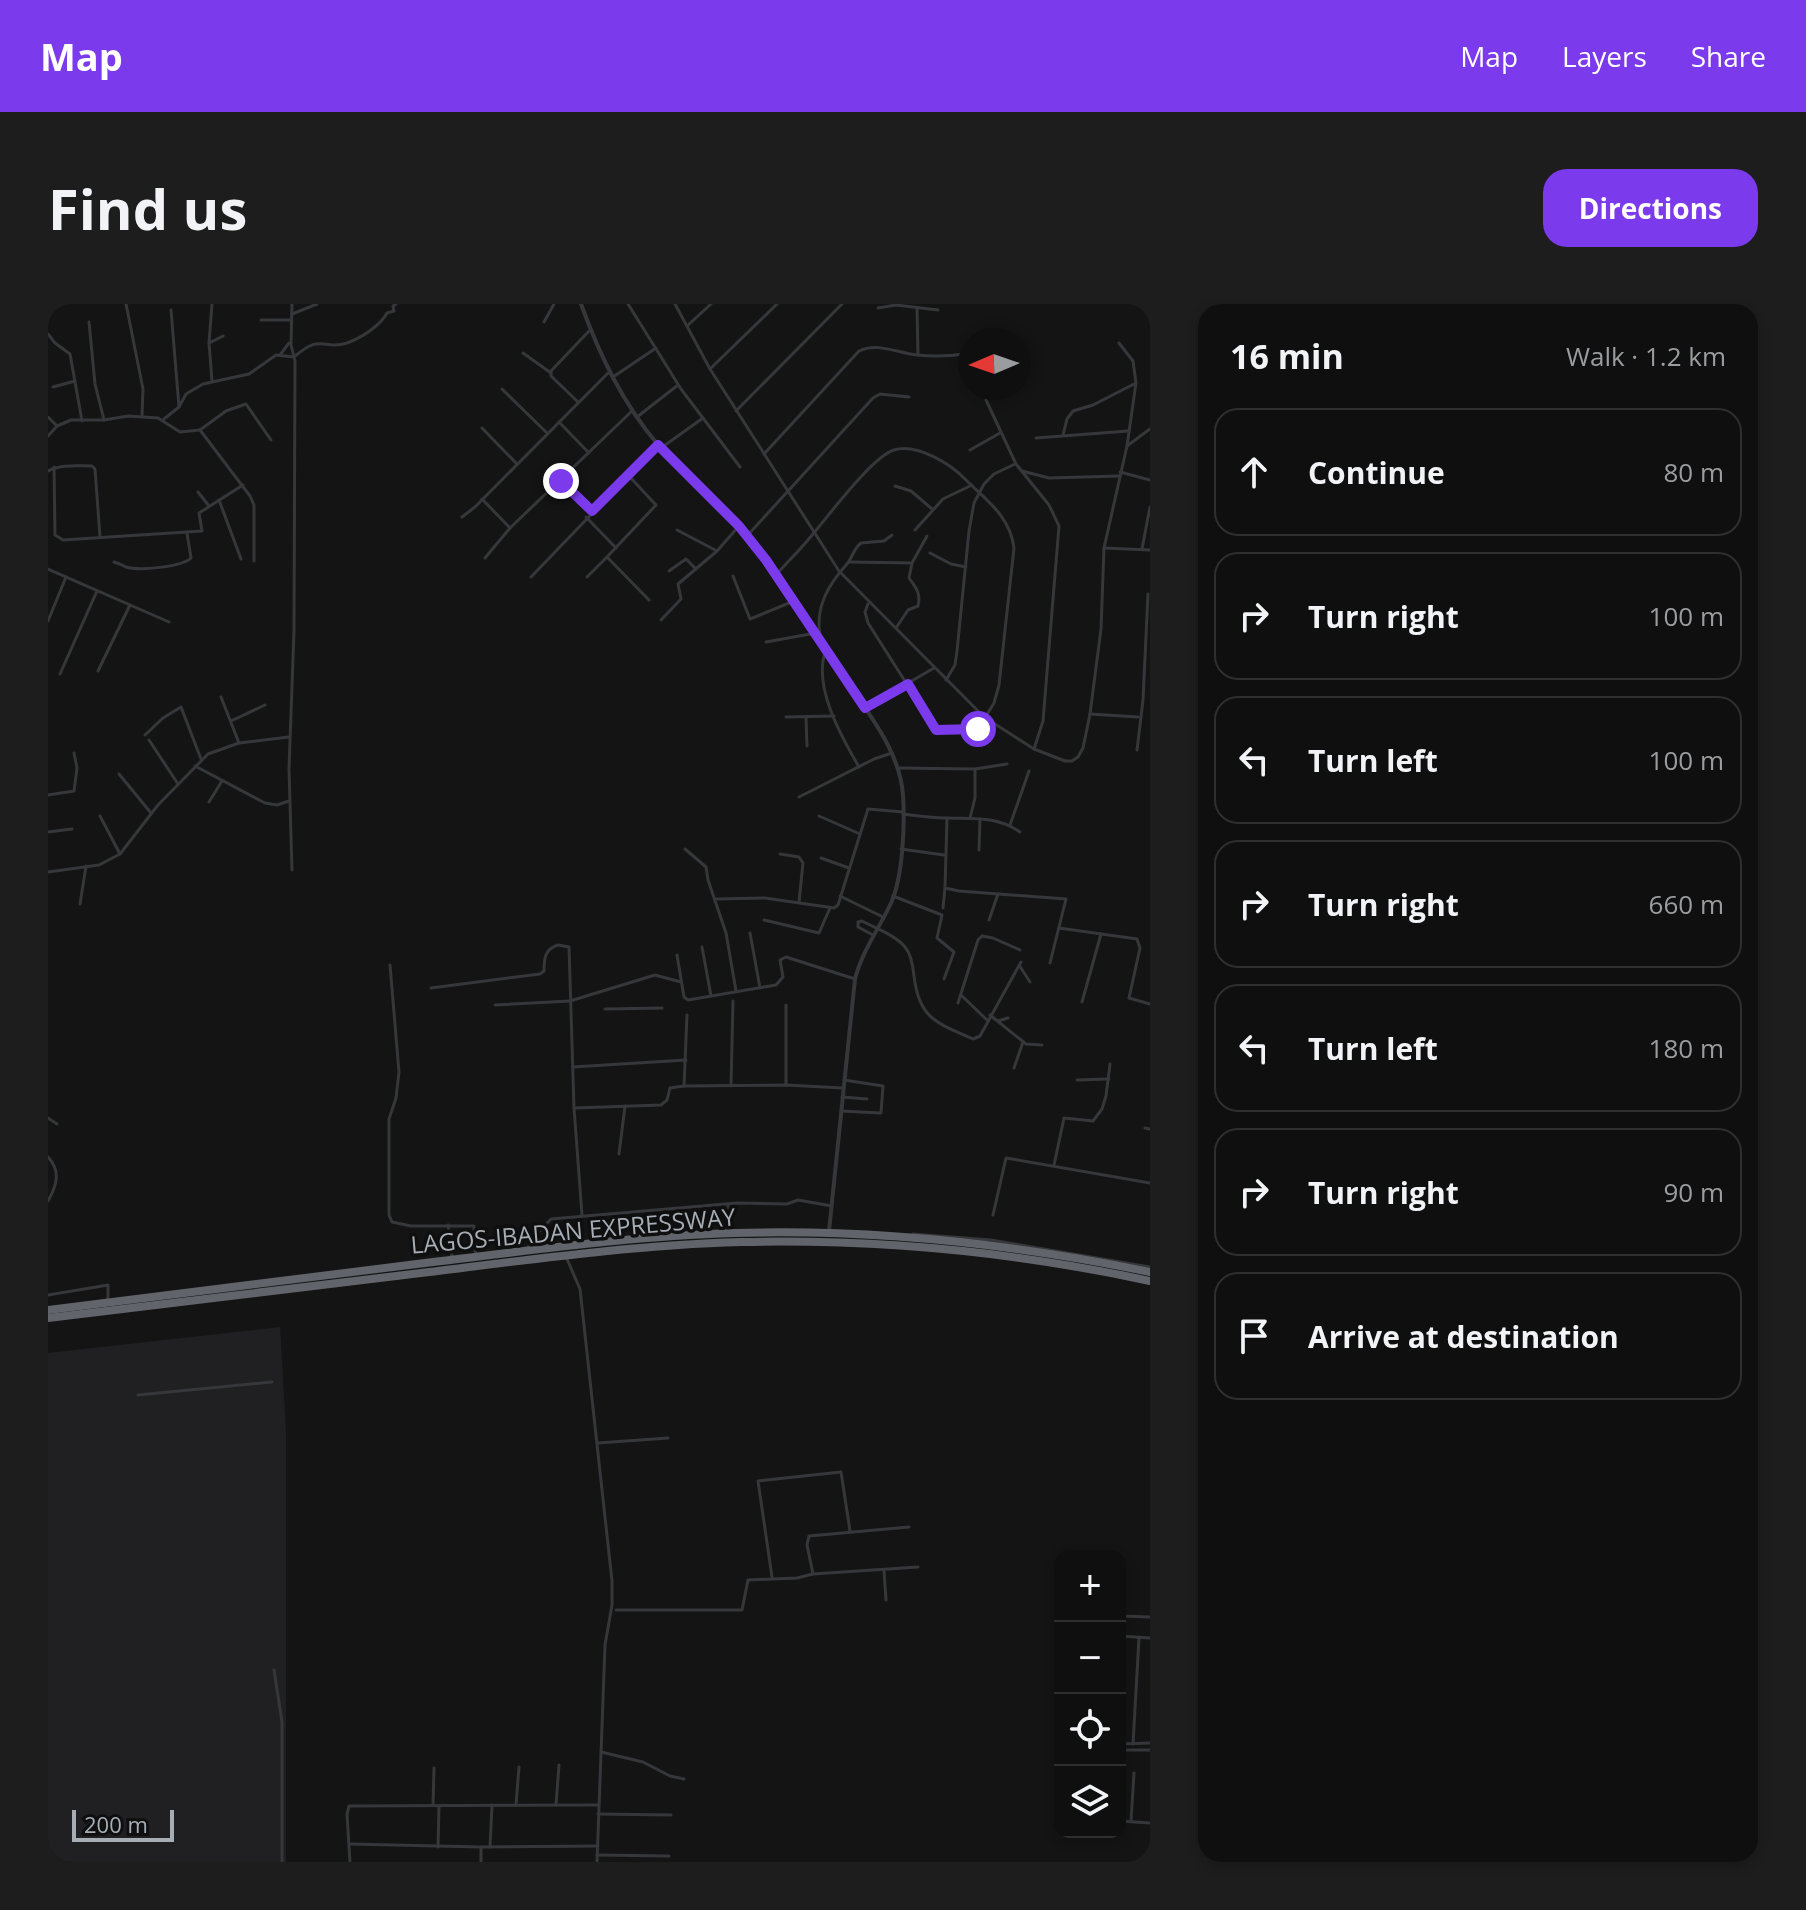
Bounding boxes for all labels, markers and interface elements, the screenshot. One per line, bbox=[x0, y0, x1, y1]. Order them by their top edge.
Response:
text: Map bbox=[40, 30, 123, 82]
text: Map bbox=[1460, 37, 1518, 75]
text: Layers bbox=[1562, 37, 1647, 75]
text: Share bbox=[1691, 37, 1766, 75]
button: Directions bbox=[1543, 169, 1758, 247]
text: Find us bbox=[48, 170, 247, 246]
north arrow bbox=[958, 328, 1030, 400]
text: 16 min bbox=[1230, 333, 1344, 379]
text: Walk · 1.2 km bbox=[1566, 338, 1726, 374]
icon: ahead bbox=[1232, 450, 1276, 494]
text: Continue bbox=[1308, 452, 1445, 493]
text: 80 m bbox=[1663, 454, 1724, 490]
route end bbox=[543, 463, 579, 499]
icon: right bbox=[1232, 594, 1276, 638]
text: Turn right bbox=[1308, 596, 1459, 637]
text: 100 m bbox=[1649, 598, 1724, 634]
route start bbox=[960, 711, 996, 747]
icon: left bbox=[1232, 738, 1276, 782]
text: Turn left bbox=[1308, 740, 1438, 781]
text: 100 m bbox=[1649, 742, 1724, 778]
icon: right bbox=[1232, 882, 1276, 926]
text: Turn right bbox=[1308, 884, 1459, 925]
text: 660 m bbox=[1649, 886, 1724, 922]
icon: left bbox=[1232, 1026, 1276, 1070]
text: Turn left bbox=[1308, 1028, 1438, 1069]
text: 180 m bbox=[1649, 1030, 1724, 1066]
icon: right bbox=[1232, 1170, 1276, 1214]
text: Turn right bbox=[1308, 1172, 1459, 1213]
text: 90 m bbox=[1663, 1174, 1724, 1210]
street label: LAGOS-IBADAN EXPRESSWAY bbox=[409, 1199, 737, 1261]
icon: arrive bbox=[1232, 1314, 1276, 1358]
text: Arrive at destination bbox=[1308, 1316, 1619, 1357]
map controls bbox=[1054, 1550, 1126, 1838]
button: + bbox=[1054, 1550, 1126, 1622]
button: − bbox=[1054, 1622, 1126, 1694]
button: locate bbox=[1054, 1694, 1126, 1766]
button: layers bbox=[1054, 1766, 1126, 1838]
scale bar bbox=[72, 1806, 174, 1842]
text: 200 m bbox=[84, 1809, 148, 1839]

